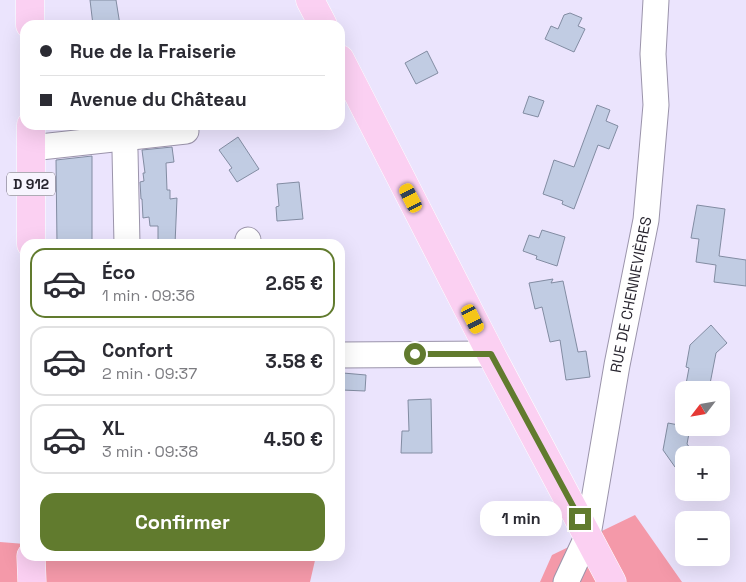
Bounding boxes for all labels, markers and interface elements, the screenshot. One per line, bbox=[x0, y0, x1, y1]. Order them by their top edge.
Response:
text: Rue de la Fraiserie bbox=[70, 39, 236, 64]
text: Avenue du Château bbox=[70, 87, 247, 112]
road number: D 912 bbox=[7, 172, 55, 195]
car bbox=[397, 181, 424, 215]
street label: RUE DE CHENNEVIÈRES bbox=[606, 215, 655, 374]
text: Éco bbox=[102, 260, 135, 285]
icon: car bbox=[42, 261, 87, 306]
text: 2.65 € bbox=[265, 271, 323, 296]
text: 1 min · 09:36 bbox=[102, 285, 195, 306]
car bbox=[459, 302, 486, 336]
text: Confort bbox=[102, 338, 173, 363]
icon: car bbox=[42, 339, 87, 384]
route start bbox=[404, 343, 426, 365]
text: 3.58 € bbox=[265, 349, 323, 374]
text: 2 min · 09:37 bbox=[102, 363, 197, 384]
north arrow bbox=[675, 381, 730, 436]
map controls bbox=[675, 381, 730, 566]
text: XL bbox=[102, 416, 125, 441]
icon: car bbox=[42, 417, 87, 462]
text: 4.50 € bbox=[264, 427, 323, 452]
text: 3 min · 09:38 bbox=[102, 441, 198, 462]
button: + bbox=[675, 446, 730, 501]
button: Confirmer bbox=[40, 493, 325, 551]
callout: 1 min bbox=[480, 502, 562, 536]
text: 1 min bbox=[501, 508, 541, 529]
route end bbox=[569, 508, 591, 530]
button: − bbox=[675, 511, 730, 566]

